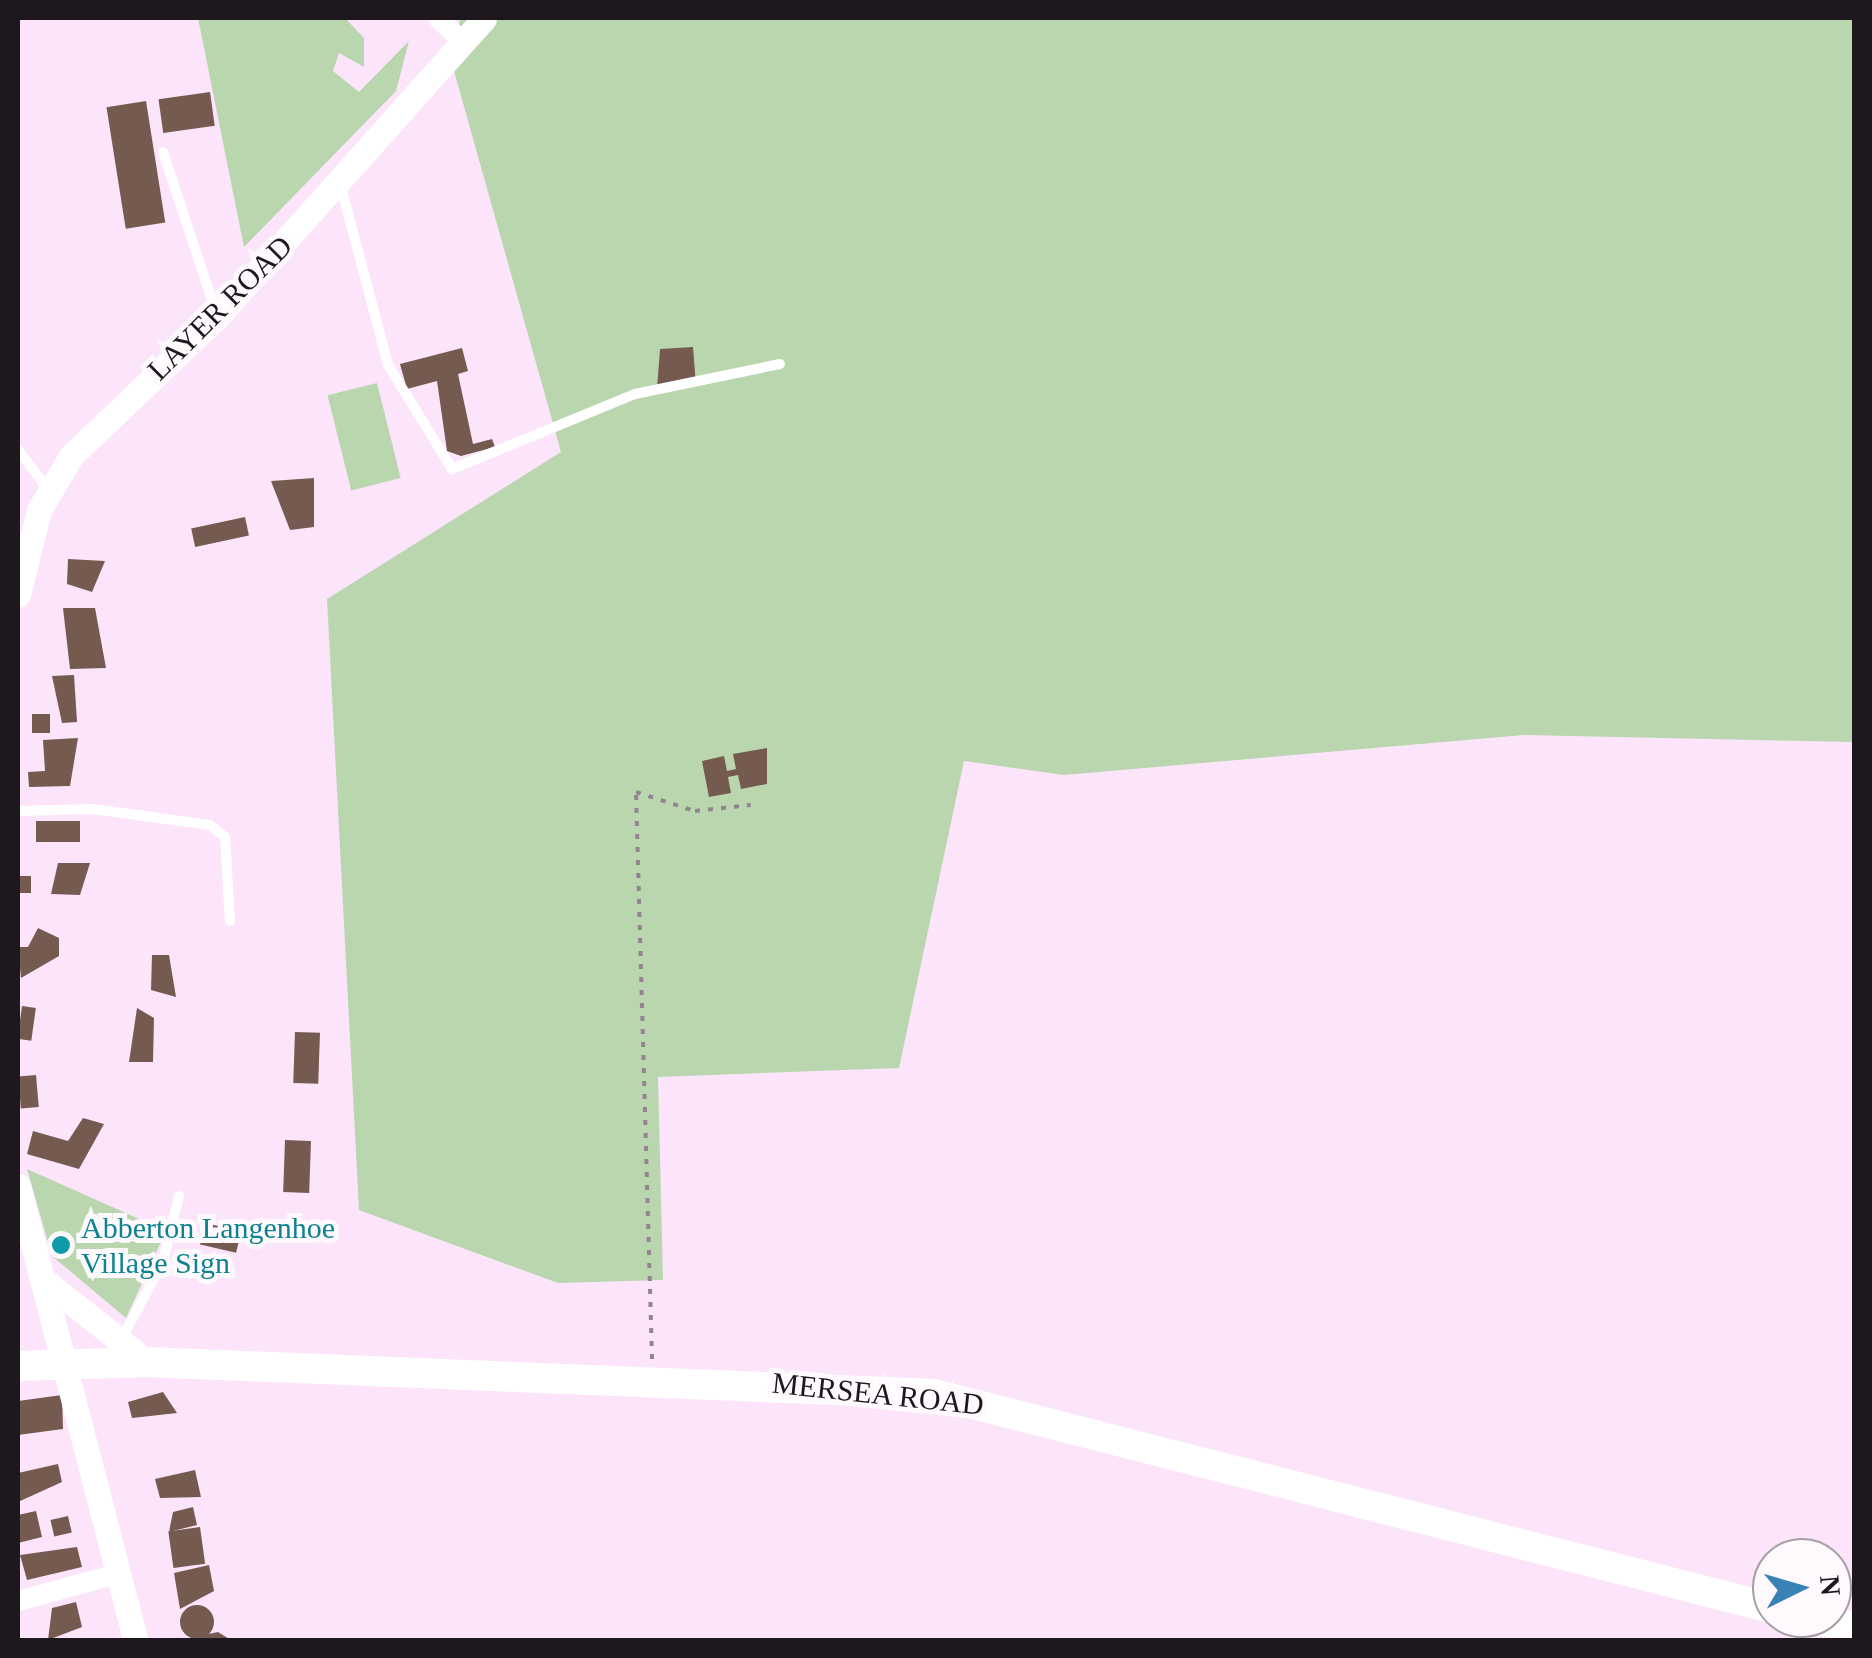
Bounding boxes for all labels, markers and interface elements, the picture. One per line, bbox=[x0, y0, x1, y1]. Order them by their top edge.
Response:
street label: LAYER ROAD bbox=[140, 228, 300, 388]
place label: Abberton Langenhoe Village Sign bbox=[81, 1210, 335, 1280]
marker: Abberton Langenhoe Village Sign bbox=[50, 1234, 72, 1256]
street label: MERSEA ROAD bbox=[770, 1365, 986, 1423]
north arrow bbox=[1752, 1538, 1852, 1638]
text: N bbox=[1814, 1574, 1847, 1597]

